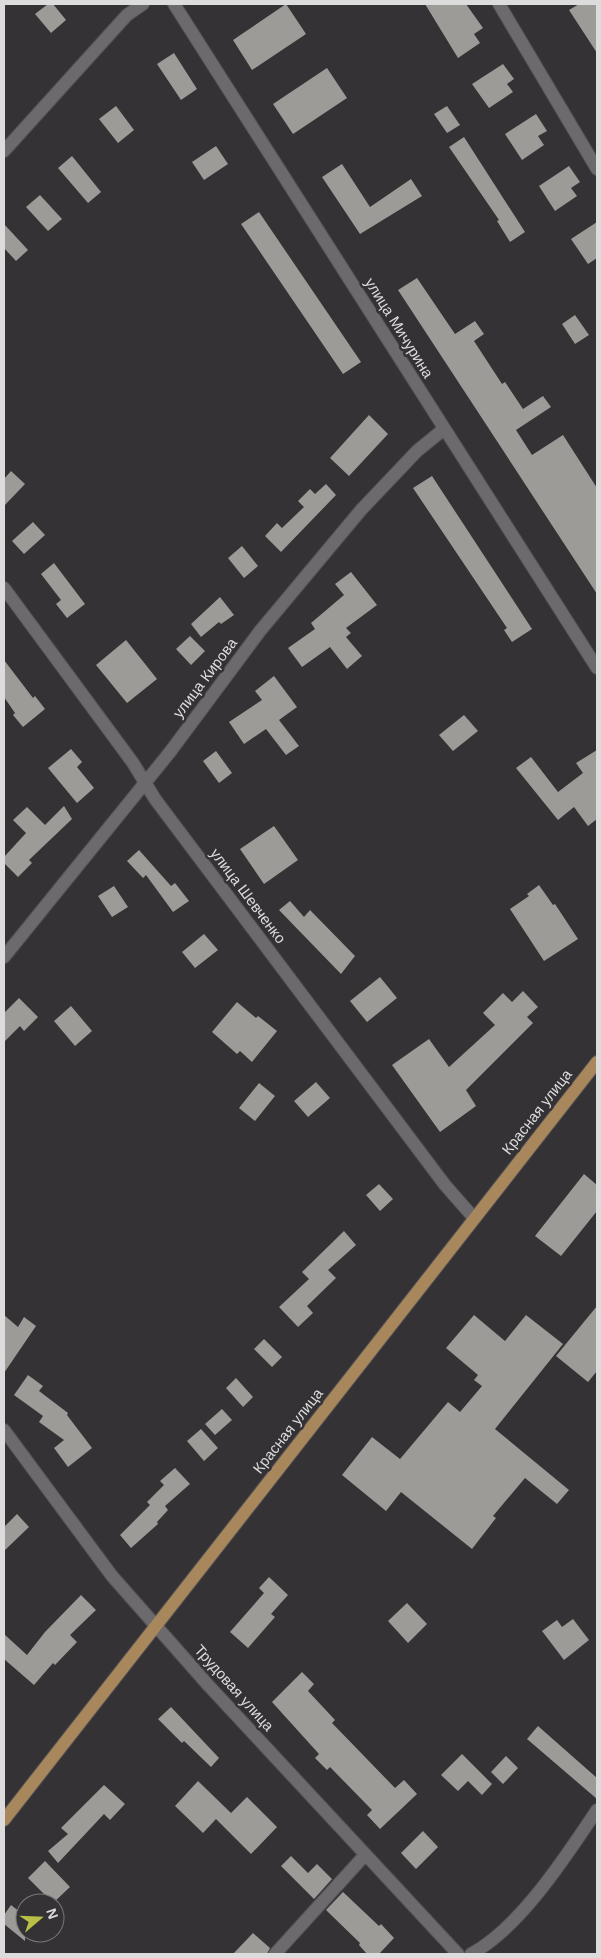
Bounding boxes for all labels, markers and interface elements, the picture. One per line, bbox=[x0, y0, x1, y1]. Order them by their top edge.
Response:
street label: улица Мичурина bbox=[362, 275, 437, 381]
street label: улица Кирова bbox=[169, 634, 240, 721]
street label: улица Шевченко bbox=[207, 845, 290, 946]
street label: Красная улица bbox=[498, 1065, 575, 1158]
street label: Красная улица bbox=[249, 1384, 326, 1477]
street label: Трудовая улица bbox=[191, 1641, 278, 1735]
north arrow bbox=[15, 1893, 65, 1943]
text: N bbox=[43, 1906, 62, 1921]

